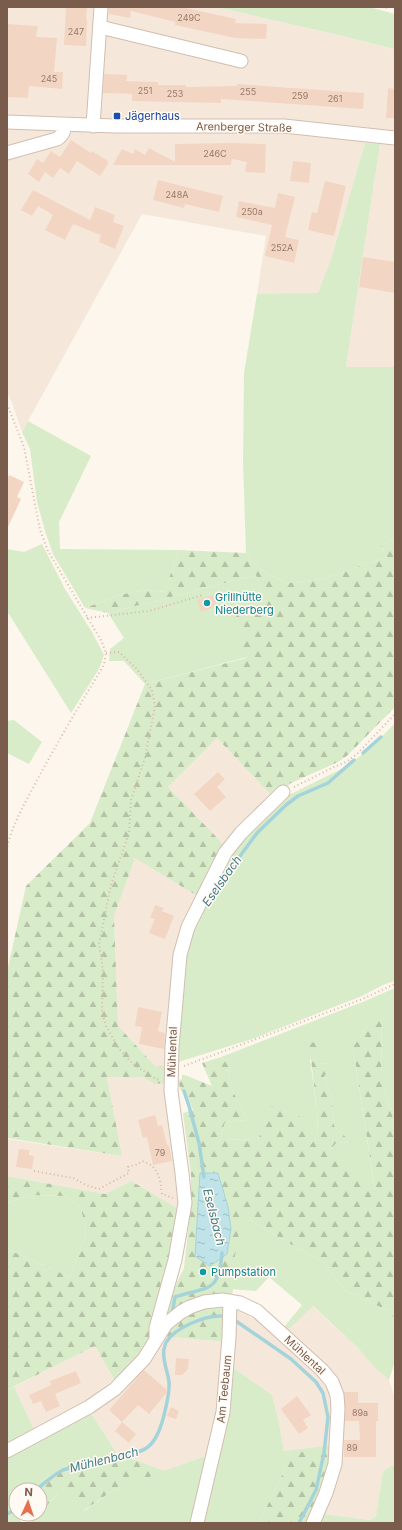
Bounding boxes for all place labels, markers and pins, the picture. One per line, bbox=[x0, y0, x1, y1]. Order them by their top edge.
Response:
place label: Jägerhaus bbox=[125, 109, 180, 123]
marker: Jägerhaus bbox=[112, 111, 122, 121]
place label: Grillhütte Niederberg bbox=[215, 590, 274, 617]
marker: Grillhütte Niederberg bbox=[202, 598, 212, 608]
place label: Pumpstation bbox=[211, 1265, 276, 1279]
marker: Pumpstation bbox=[198, 1267, 208, 1277]

